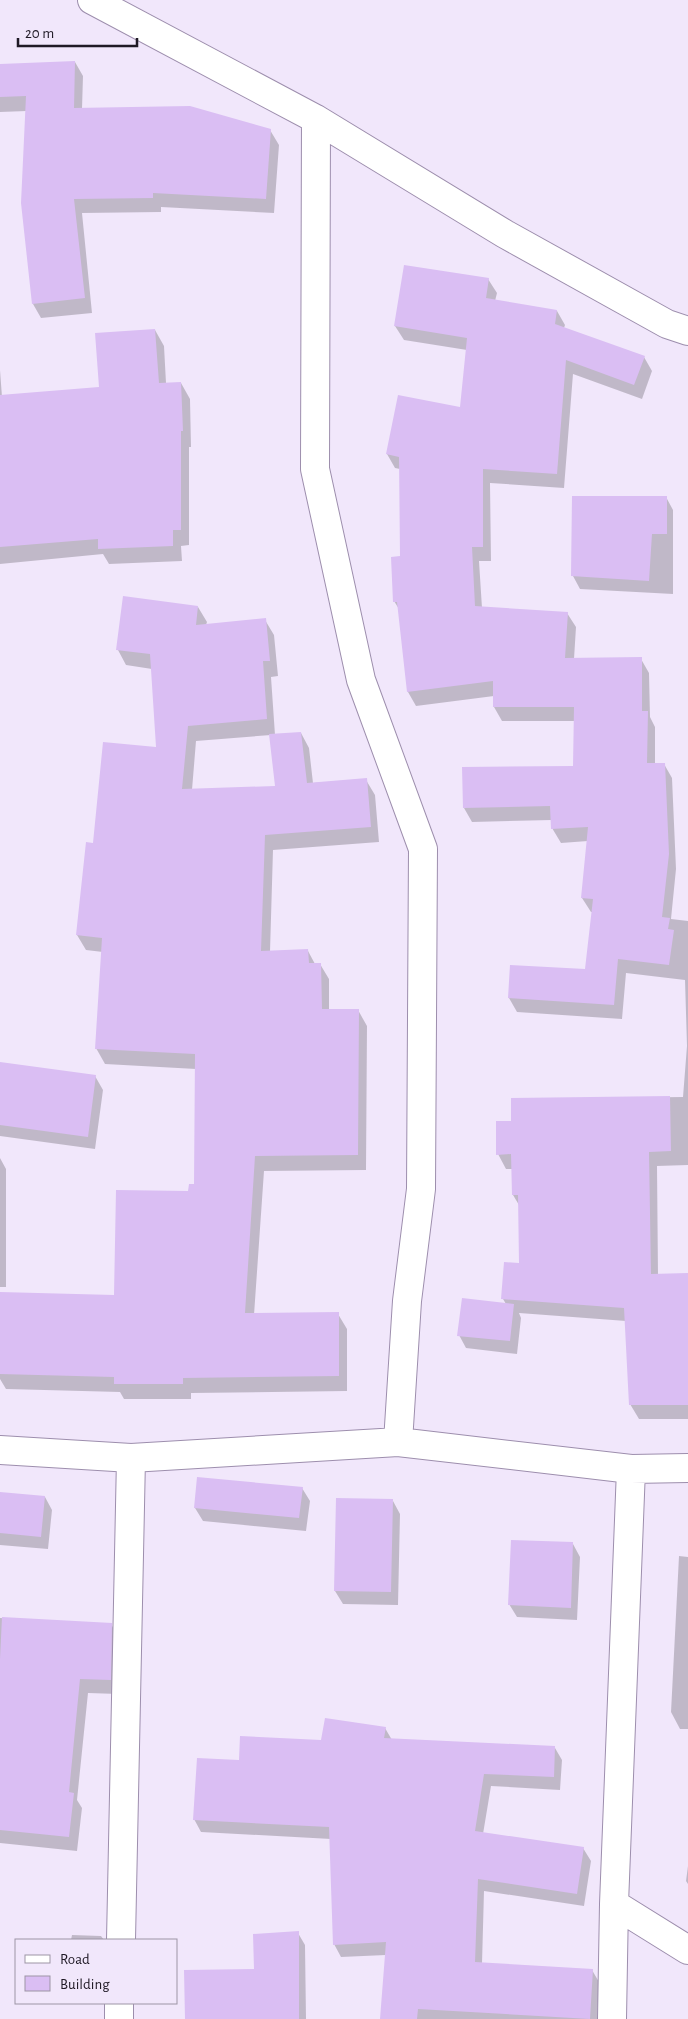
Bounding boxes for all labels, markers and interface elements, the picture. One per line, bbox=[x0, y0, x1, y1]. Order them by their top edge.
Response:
scale bar bbox=[18, 15, 136, 47]
text: 20 m bbox=[25, 26, 54, 41]
legend bbox=[15, 1939, 178, 2004]
text: Road bbox=[60, 1952, 90, 1967]
text: Building bbox=[60, 1977, 110, 1992]

